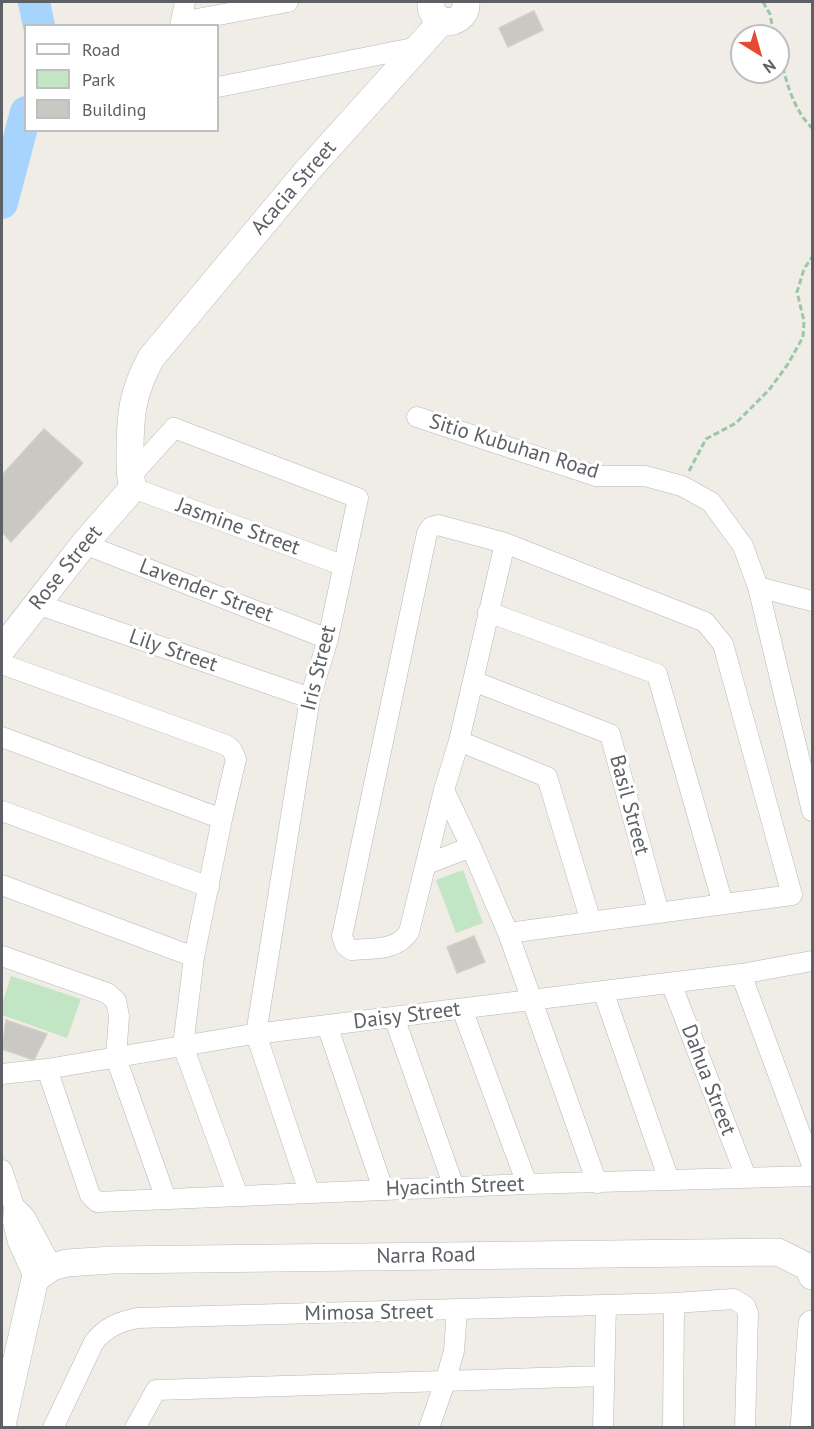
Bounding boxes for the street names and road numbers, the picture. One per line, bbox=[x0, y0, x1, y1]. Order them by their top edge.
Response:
street label: Acacia Street bbox=[246, 136, 342, 240]
street label: Sitio Kubuhan Road bbox=[426, 409, 602, 485]
street label: Jasmine Street bbox=[173, 493, 303, 561]
street label: Rose Street bbox=[24, 521, 108, 615]
street label: Lavender Street bbox=[136, 554, 276, 628]
street label: Iris Street bbox=[296, 623, 342, 713]
street label: Lily Street bbox=[126, 624, 220, 678]
street label: Basil Street bbox=[604, 752, 654, 858]
street label: Daisy Street bbox=[352, 997, 462, 1035]
street label: Dahua Street bbox=[675, 1021, 741, 1139]
street label: Hyacinth Street bbox=[385, 1172, 525, 1202]
street label: Narra Road bbox=[376, 1243, 476, 1269]
street label: Mimosa Street bbox=[304, 1299, 434, 1327]

